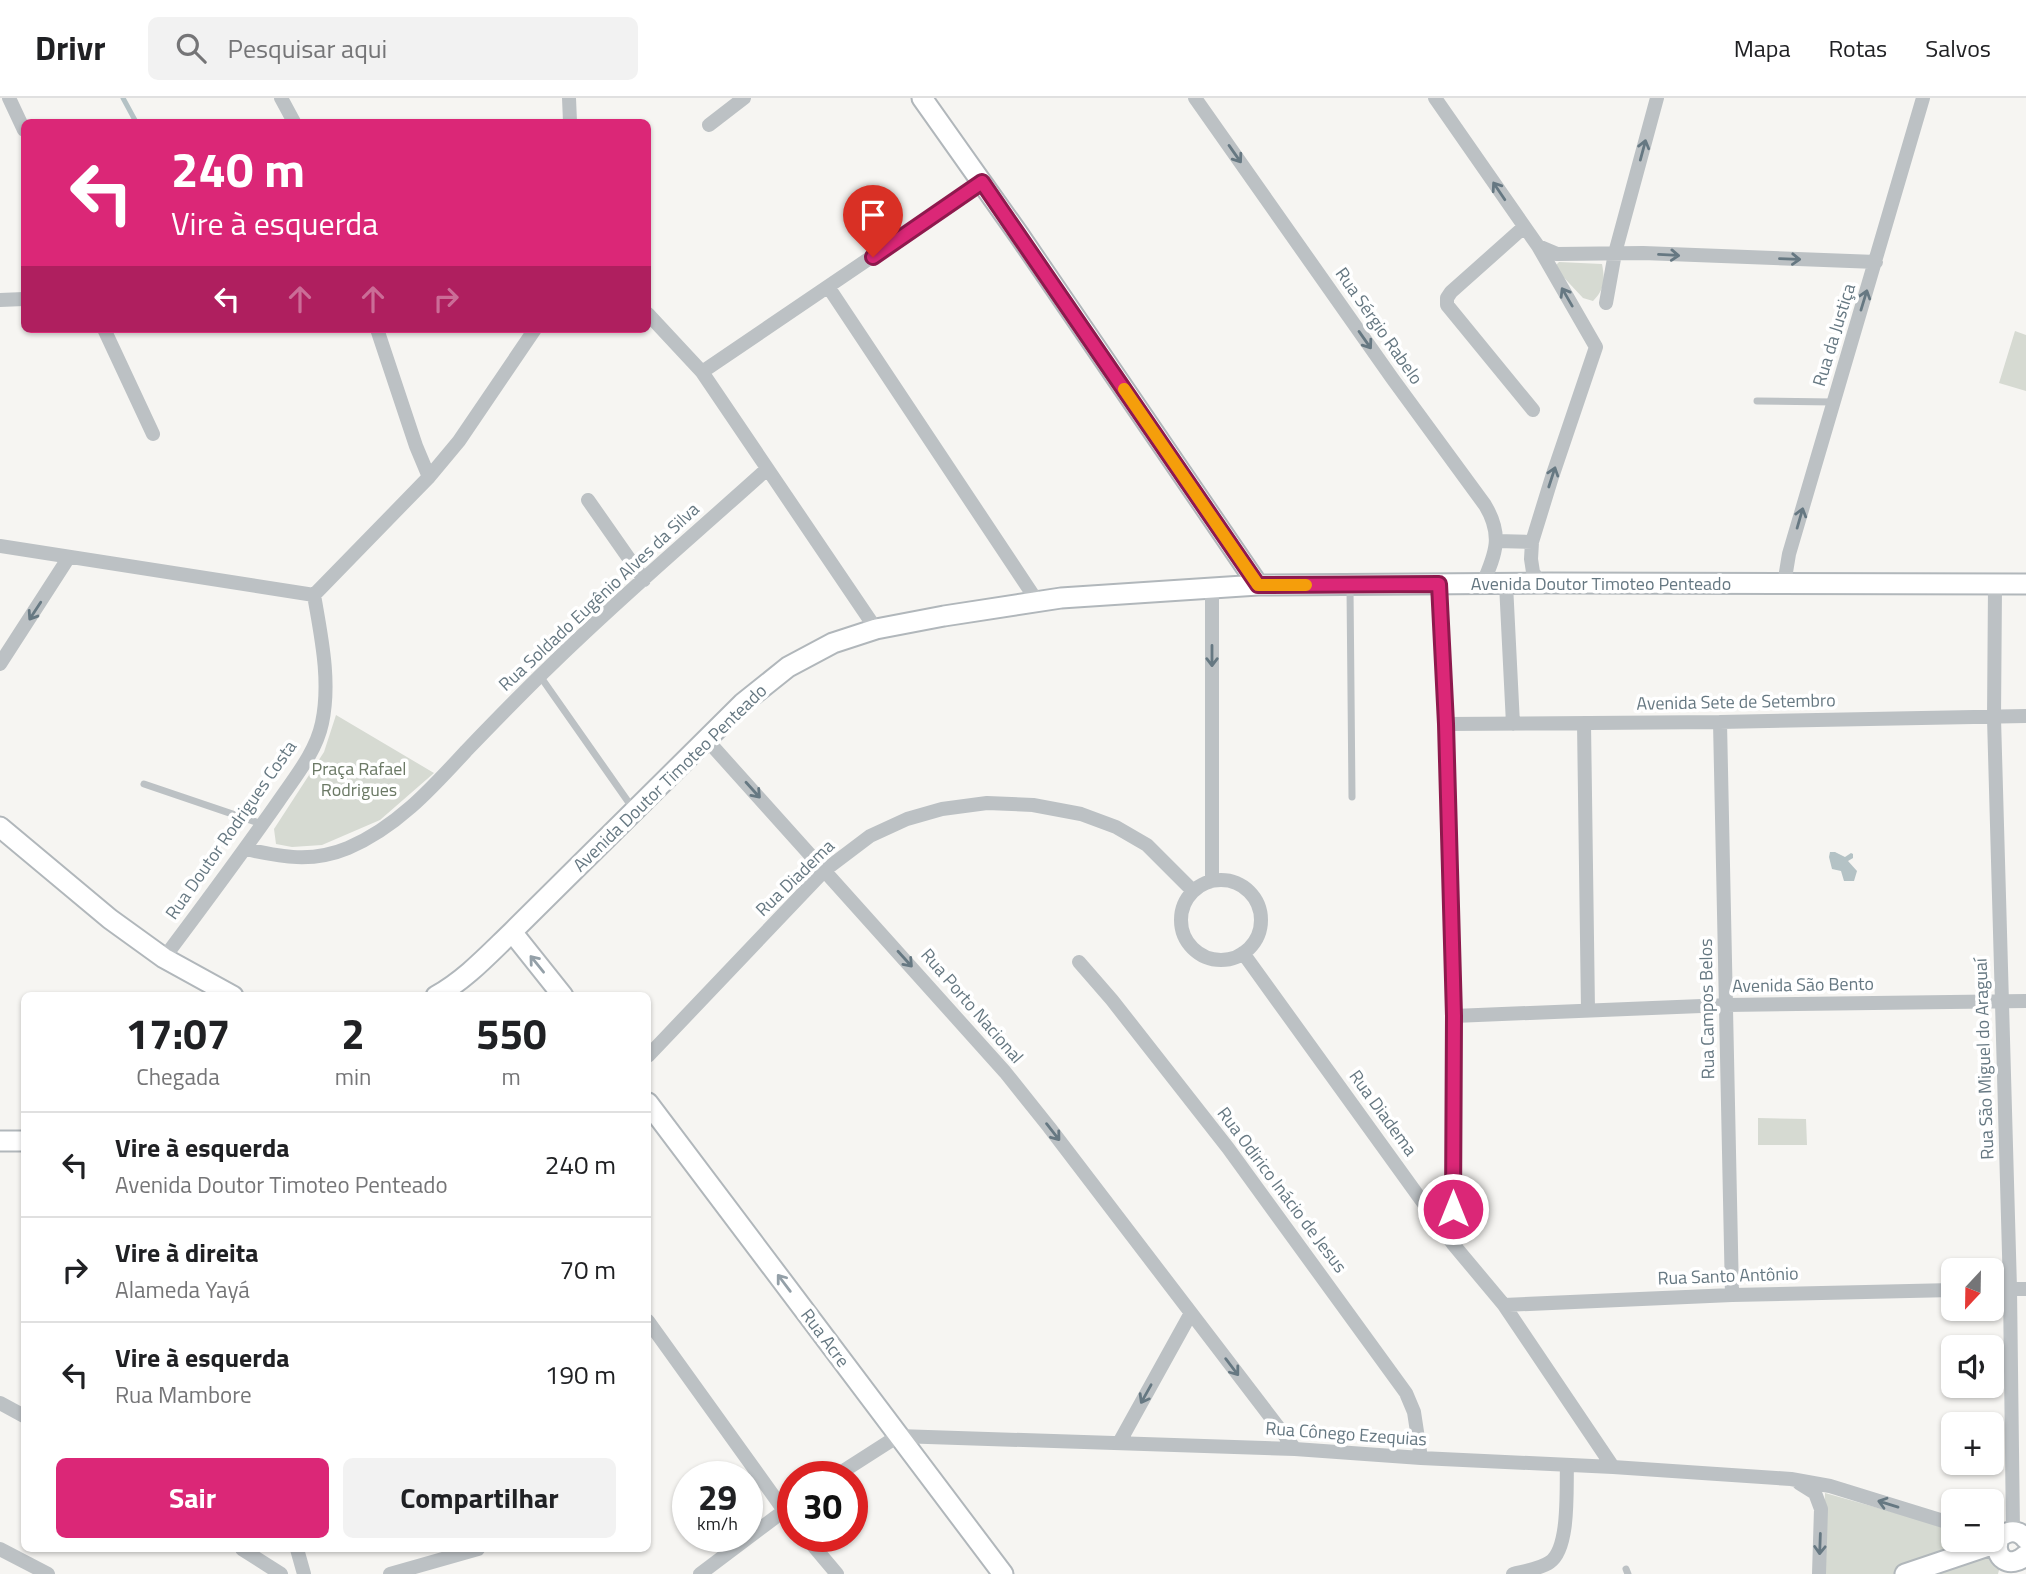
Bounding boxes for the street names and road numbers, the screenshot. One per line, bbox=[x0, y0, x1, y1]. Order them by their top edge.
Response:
street label: Rua Sérgio Rabelo bbox=[1329, 262, 1430, 390]
street label: Rua da Justiça bbox=[1805, 280, 1862, 390]
street label: Rua Soldado Eugênio Alves da Silva bbox=[492, 496, 705, 697]
street label: Avenida Doutor Timoteo Penteado bbox=[1471, 570, 1731, 597]
street label: Avenida Doutor Timoteo Penteado bbox=[567, 678, 773, 878]
street label: Avenida Sete de Setembro bbox=[1636, 686, 1836, 717]
street label: Rua Doutor Rodrigues Costa bbox=[158, 735, 303, 925]
street label: Rua Diadema bbox=[749, 833, 840, 922]
street label: Rua Campos Belos bbox=[1692, 938, 1721, 1080]
street label: Rua Porto Nacional bbox=[915, 942, 1030, 1069]
street label: Rua São Miguel do Araguaí bbox=[1966, 956, 2001, 1160]
street label: Avenida São Bento bbox=[1732, 970, 1874, 999]
street label: Rua Diadema bbox=[1343, 1064, 1424, 1161]
street label: Rua Odirico Inácio de Jesus bbox=[1211, 1101, 1354, 1278]
street label: Rua Santo Antônio bbox=[1657, 1260, 1799, 1291]
street label: Rua Acre bbox=[794, 1303, 856, 1373]
street label: Rua Cônego Ezequias bbox=[1264, 1414, 1428, 1453]

